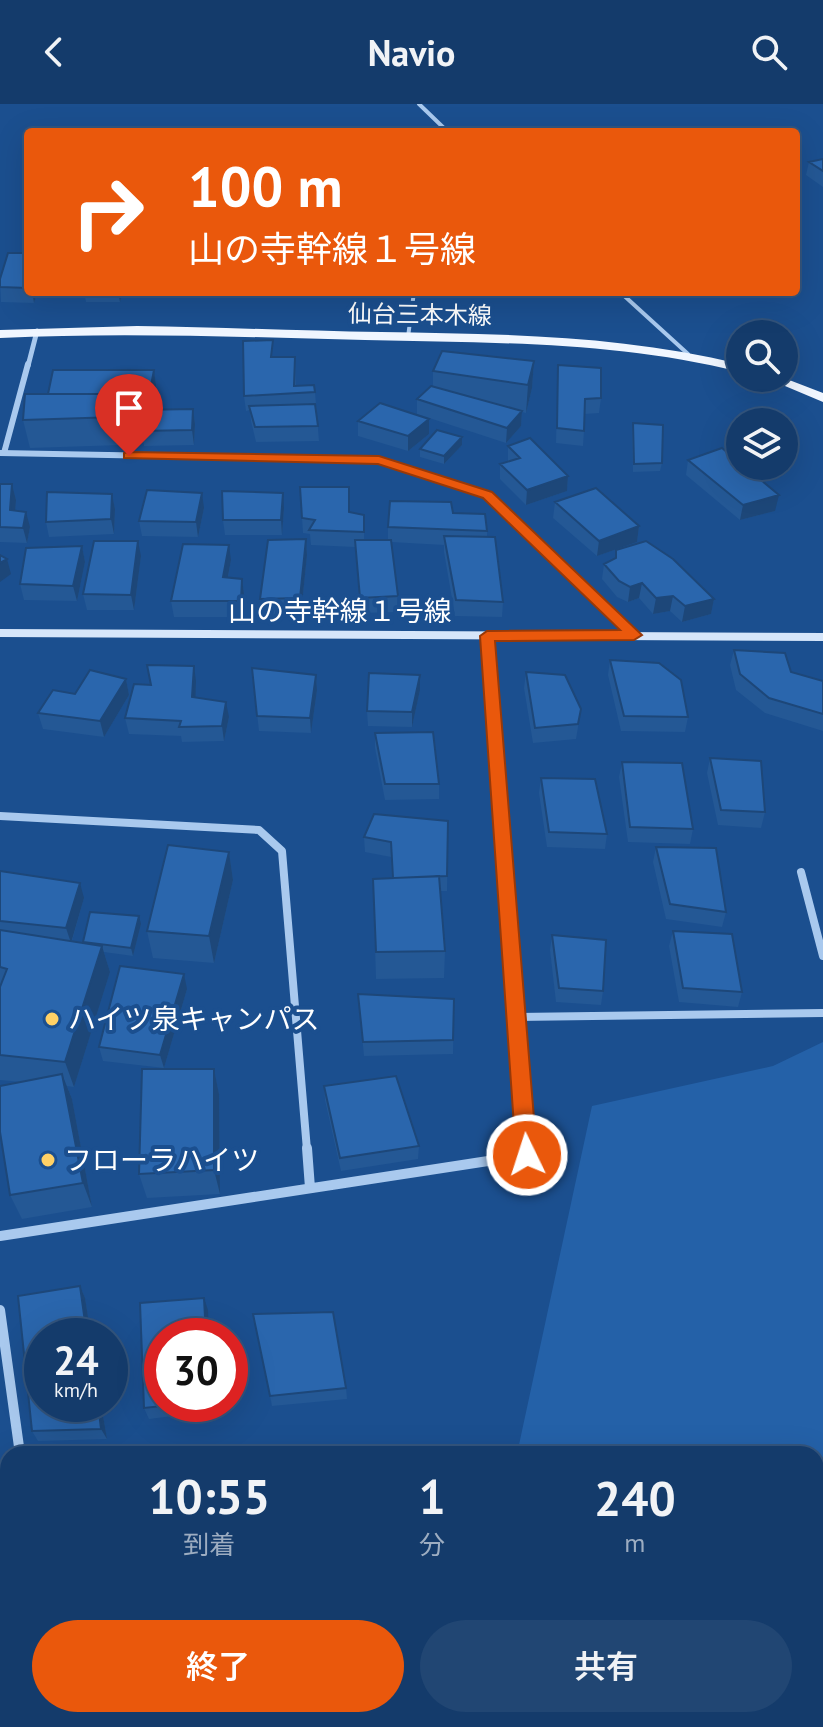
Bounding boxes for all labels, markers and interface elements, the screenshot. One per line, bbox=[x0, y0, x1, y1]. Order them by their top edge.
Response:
text: Navio bbox=[368, 29, 455, 76]
icon: back bbox=[32, 30, 76, 74]
icon: search bbox=[747, 30, 791, 74]
text: 100 m bbox=[188, 150, 343, 222]
icon: right bbox=[56, 160, 160, 264]
text: 山の寺幹線１号線 bbox=[188, 225, 476, 272]
street label: 仙台三本木線 bbox=[348, 298, 492, 331]
map controls bbox=[726, 320, 798, 480]
button: search bbox=[726, 320, 798, 392]
pin bbox=[95, 374, 163, 456]
icon: arrive bbox=[107, 386, 151, 430]
button: layers bbox=[726, 408, 798, 480]
street label: 山の寺幹線１号線 bbox=[228, 592, 452, 629]
place label: ハイツ泉キャンパス bbox=[68, 1000, 319, 1037]
marker: ハイツ泉キャンパス bbox=[43, 1010, 61, 1028]
position arrow bbox=[485, 1113, 569, 1197]
place label: フローラハイツ bbox=[64, 1141, 259, 1178]
marker: フローラハイツ bbox=[39, 1151, 57, 1169]
speed limit sign: 30 bbox=[144, 1318, 248, 1422]
text: 24 bbox=[53, 1334, 99, 1386]
text: km/h bbox=[54, 1377, 98, 1403]
text: 10:55 bbox=[148, 1465, 270, 1527]
text: 1 bbox=[418, 1465, 446, 1527]
text: 240 bbox=[594, 1467, 676, 1529]
text: m bbox=[624, 1526, 645, 1559]
text: 到着 bbox=[183, 1528, 235, 1561]
text: 分 bbox=[419, 1528, 445, 1561]
button: 終了 bbox=[32, 1620, 404, 1712]
button: 共有 bbox=[420, 1620, 792, 1712]

